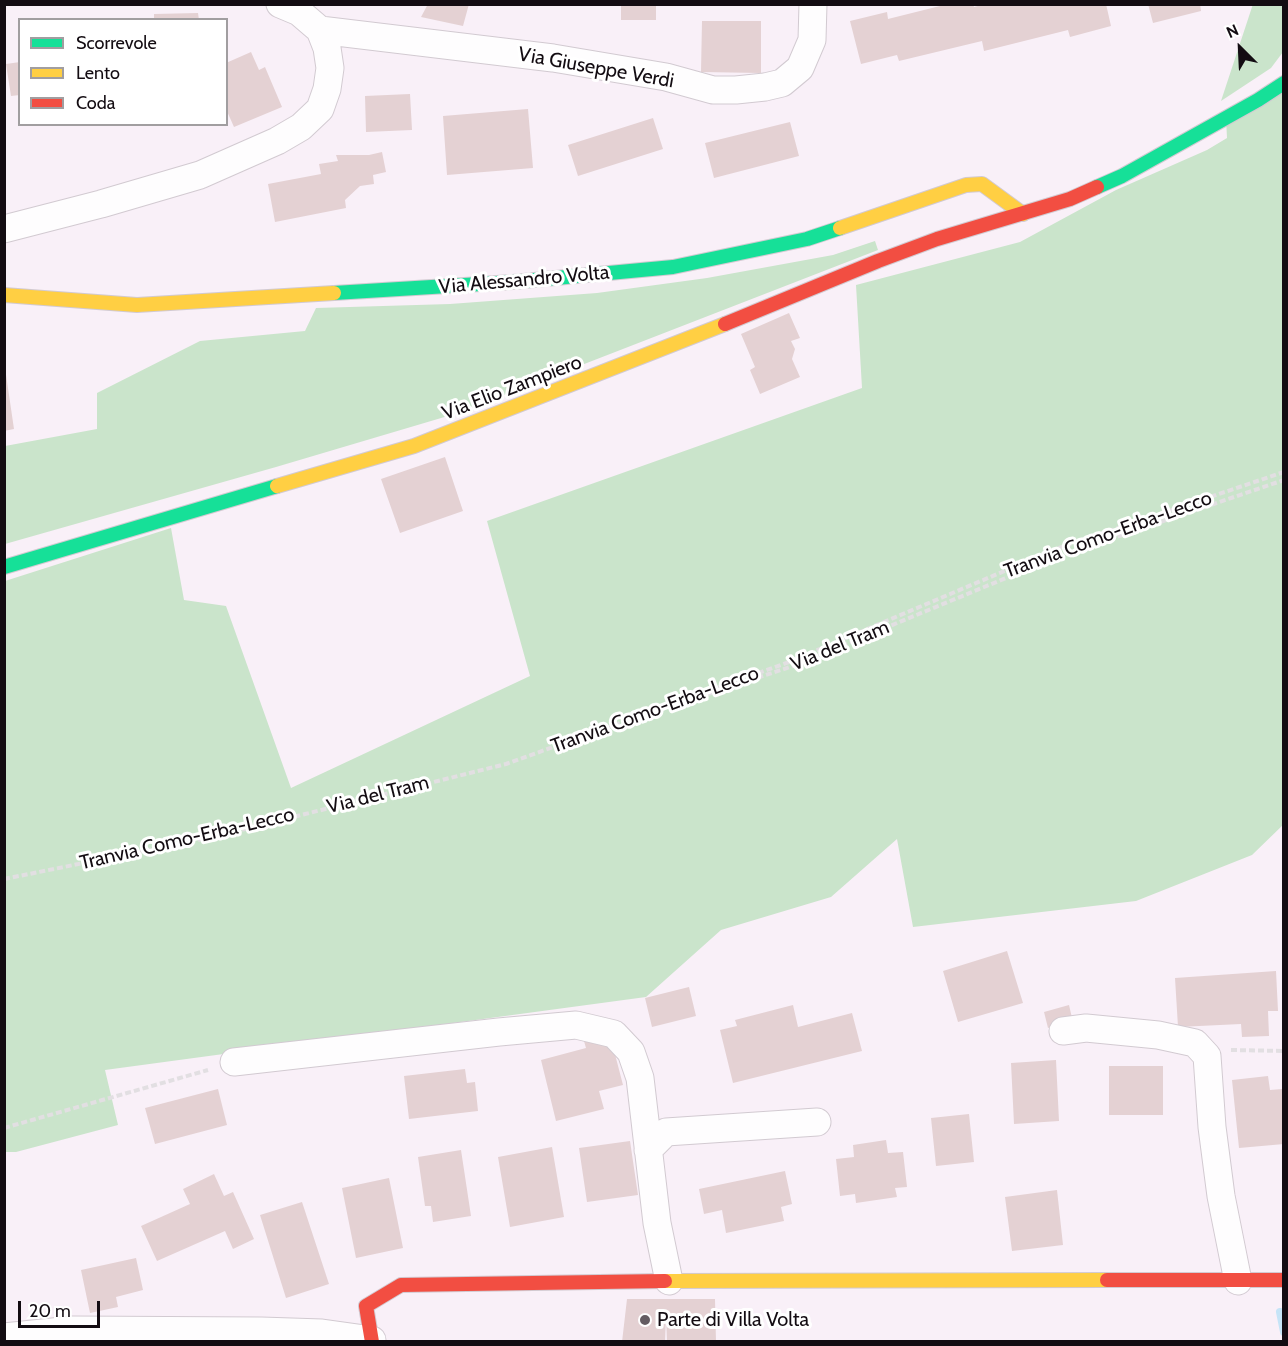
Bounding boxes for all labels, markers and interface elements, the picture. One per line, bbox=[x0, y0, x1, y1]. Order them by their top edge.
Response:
legend bbox=[18, 18, 228, 126]
north arrow bbox=[1210, 18, 1270, 78]
text: N bbox=[1223, 20, 1242, 42]
text: Scorrevole bbox=[76, 32, 157, 54]
street label: Via Giuseppe Verdi bbox=[516, 42, 676, 94]
text: Lento bbox=[76, 62, 120, 84]
text: Coda bbox=[76, 92, 115, 114]
street label: Via Alessandro Volta bbox=[438, 261, 610, 299]
street label: Via Elio Zampiero bbox=[439, 350, 585, 426]
street label: Tranvia Como-Erba-Lecco bbox=[1001, 486, 1215, 584]
street label: Via del Tram bbox=[787, 615, 893, 677]
street label: Tranvia Como-Erba-Lecco bbox=[548, 661, 762, 759]
street label: Via del Tram bbox=[325, 771, 431, 819]
street label: Tranvia Como-Erba-Lecco bbox=[78, 803, 296, 875]
scale bar bbox=[21, 1289, 104, 1327]
text: 20 m bbox=[29, 1300, 71, 1322]
place label: Parte di Villa Volta bbox=[657, 1308, 809, 1332]
marker: Parte di Villa Volta bbox=[638, 1313, 652, 1327]

